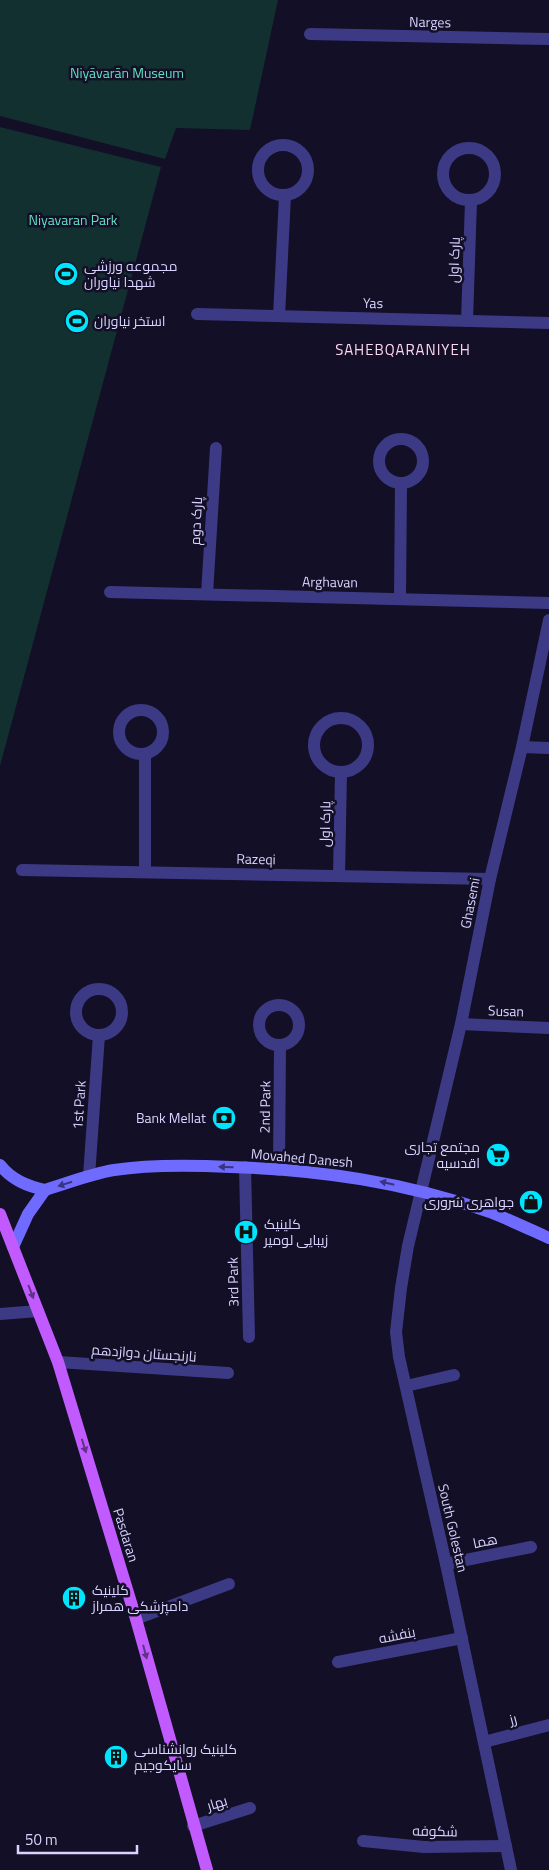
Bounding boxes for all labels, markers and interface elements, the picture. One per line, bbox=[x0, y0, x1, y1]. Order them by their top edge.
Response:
street label: Narges bbox=[409, 11, 451, 32]
park label: Niyāvarān Museum bbox=[70, 62, 184, 83]
park label: Niyavaran Park bbox=[29, 209, 118, 230]
street label: پارک اول bbox=[442, 236, 465, 283]
place label: مجموعه ورزشی شهدا نیاوران bbox=[84, 255, 177, 292]
sports icon: مجموعه ورزشی شهدا نیاوران bbox=[53, 261, 79, 287]
street label: Yas bbox=[363, 292, 383, 313]
sports icon: استخر نیاوران bbox=[64, 308, 90, 334]
place label: استخر نیاوران bbox=[94, 310, 166, 331]
district label: SAHEBQARANIYEH bbox=[335, 338, 471, 361]
street label: پارک دوم bbox=[184, 496, 207, 546]
street label: Arghavan bbox=[302, 571, 358, 592]
street label: پارک اول bbox=[314, 800, 335, 847]
street label: Razeqi bbox=[236, 848, 276, 869]
street label: Ghasemi bbox=[454, 876, 485, 930]
street label: Susan bbox=[488, 999, 524, 1022]
street label: 1st Park bbox=[66, 1079, 91, 1130]
street label: 2nd Park bbox=[254, 1080, 275, 1133]
bank icon: Bank Mellat bbox=[211, 1105, 237, 1131]
place label: Bank Mellat bbox=[136, 1107, 206, 1128]
place label: مجتمع تجاری اقدسیه bbox=[405, 1136, 480, 1173]
supermarket icon: مجتمع تجاری اقدسیه bbox=[485, 1142, 511, 1168]
street label: Movahed Danesh bbox=[250, 1143, 354, 1172]
one-way arrow bbox=[217, 1162, 233, 1170]
one-way arrow bbox=[380, 1179, 395, 1187]
one-way arrow bbox=[58, 1180, 73, 1188]
shop icon: جواهری سُروری bbox=[518, 1189, 544, 1215]
place label: جواهری سُروری bbox=[424, 1191, 514, 1212]
place label: کلینیک زیبایی لومیر bbox=[263, 1213, 328, 1250]
hospital icon: کلینیک زیبایی لومیر bbox=[233, 1219, 259, 1245]
street label: 3rd Park bbox=[222, 1257, 243, 1307]
one-way arrow bbox=[27, 1285, 35, 1300]
street label: نارنجستان دوازدهم bbox=[91, 1338, 197, 1367]
one-way arrow bbox=[80, 1438, 88, 1453]
street label: South Golestan bbox=[433, 1482, 474, 1574]
street label: Pasdaran bbox=[108, 1505, 145, 1564]
street label: هما bbox=[471, 1528, 499, 1553]
place label: کلینیک دامپزشکی همراز bbox=[91, 1579, 188, 1616]
building icon: کلینیک دامپزشکی همراز bbox=[61, 1585, 87, 1611]
street label: بنفشه bbox=[377, 1621, 417, 1648]
one-way arrow bbox=[142, 1644, 150, 1659]
street label: رز bbox=[506, 1707, 519, 1730]
place label: کلینیک روانشناسی سایکوجیم bbox=[134, 1738, 237, 1775]
building icon: کلینیک روانشناسی سایکوجیم bbox=[103, 1744, 129, 1770]
street label: بهار bbox=[203, 1789, 230, 1816]
street label: شکوفه bbox=[412, 1820, 458, 1841]
scale bar bbox=[18, 1822, 136, 1854]
text: 50 m bbox=[25, 1828, 58, 1851]

